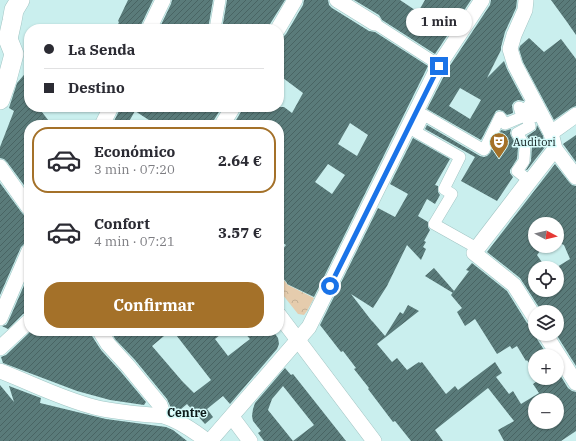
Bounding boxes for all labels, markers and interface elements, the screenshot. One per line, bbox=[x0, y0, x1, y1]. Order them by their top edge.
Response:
callout: 1 min bbox=[406, 8, 472, 36]
text: 1 min bbox=[421, 13, 457, 30]
text: La Senda bbox=[68, 40, 135, 59]
route end bbox=[430, 57, 448, 75]
text: Destino bbox=[68, 78, 125, 97]
theatre icon: Auditori bbox=[488, 131, 510, 159]
place label: Auditori bbox=[513, 135, 556, 149]
icon: car bbox=[46, 142, 82, 178]
text: Económico bbox=[94, 142, 175, 161]
text: 2.64 € bbox=[218, 151, 262, 170]
text: 3 min · 07:20 bbox=[94, 161, 175, 178]
icon: car bbox=[46, 214, 82, 250]
text: Confort bbox=[94, 214, 150, 233]
north arrow bbox=[528, 217, 564, 253]
map controls bbox=[528, 217, 564, 429]
text: 3.57 € bbox=[218, 223, 262, 242]
text: 4 min · 07:21 bbox=[94, 233, 175, 250]
button: locate bbox=[528, 261, 564, 297]
route start bbox=[321, 277, 339, 295]
button: Confirmar bbox=[44, 282, 264, 328]
button: layers bbox=[528, 305, 564, 341]
button: + bbox=[528, 349, 564, 385]
button: − bbox=[528, 393, 564, 429]
district label: Centre bbox=[167, 405, 207, 420]

